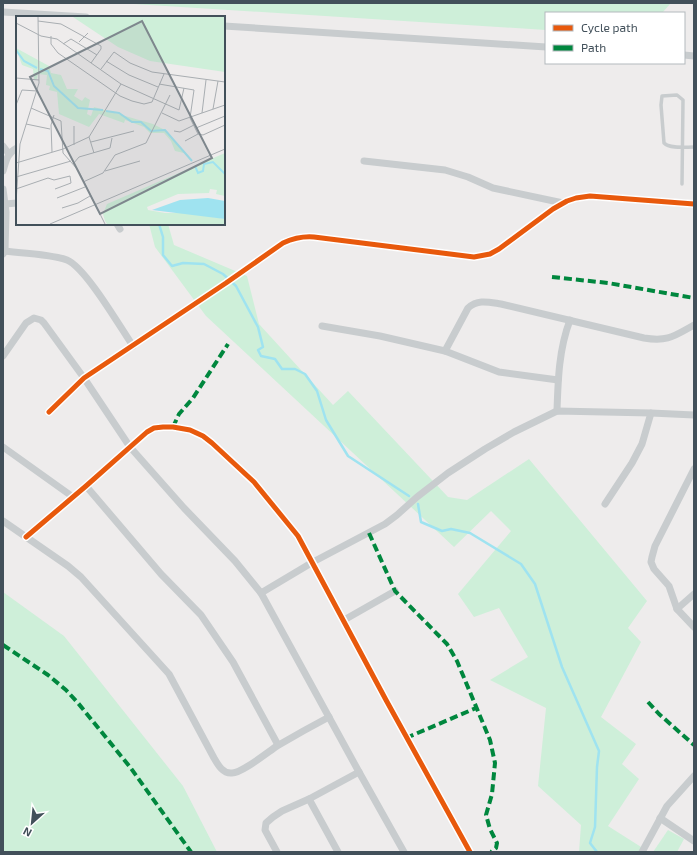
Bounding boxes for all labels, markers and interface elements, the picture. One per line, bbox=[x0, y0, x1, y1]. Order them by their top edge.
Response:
legend bbox=[545, 12, 685, 64]
inset map bbox=[16, 16, 225, 225]
text: Cycle path bbox=[581, 20, 638, 34]
text: Path bbox=[581, 40, 606, 54]
north arrow bbox=[12, 803, 52, 843]
text: N bbox=[21, 825, 34, 840]

